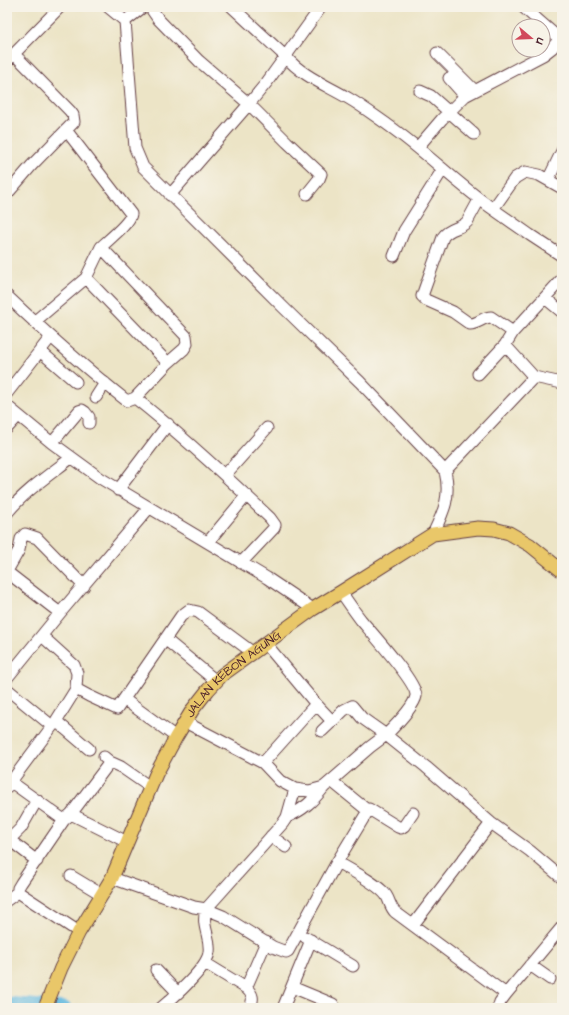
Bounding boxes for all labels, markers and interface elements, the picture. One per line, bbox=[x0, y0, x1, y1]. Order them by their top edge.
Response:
north arrow bbox=[511, 18, 551, 58]
text: U bbox=[532, 35, 548, 46]
street label: JALAN KEBON AGUNG bbox=[181, 626, 285, 721]

